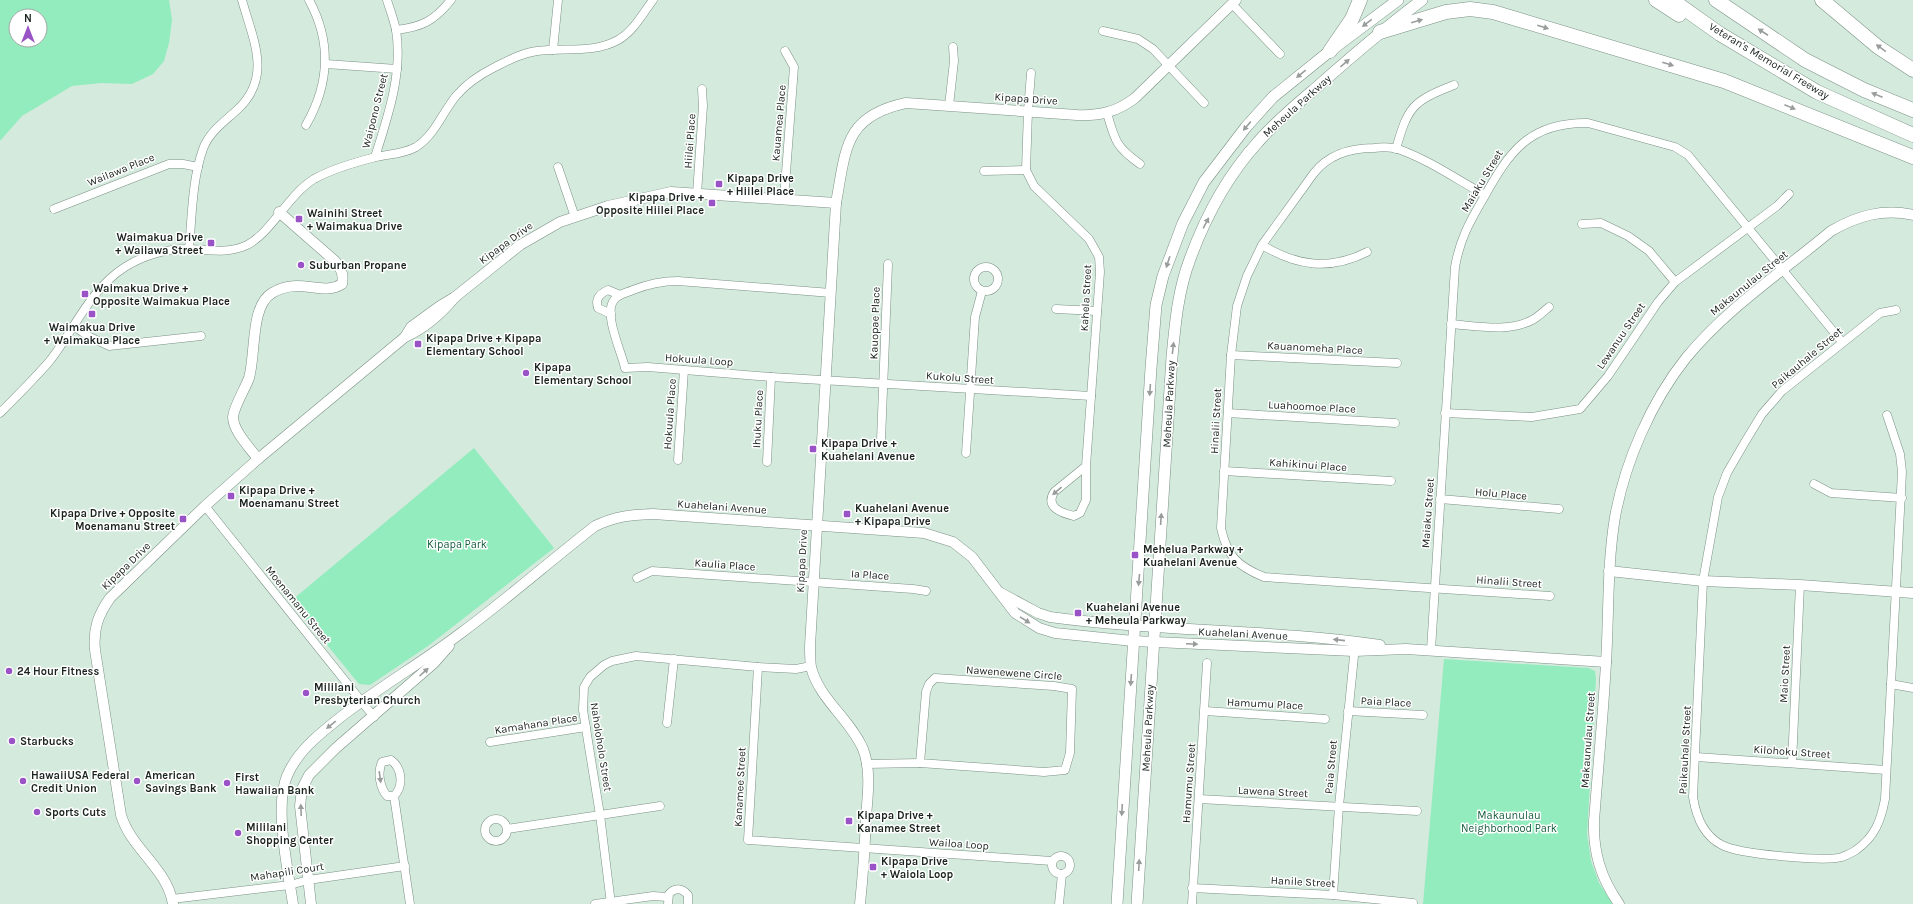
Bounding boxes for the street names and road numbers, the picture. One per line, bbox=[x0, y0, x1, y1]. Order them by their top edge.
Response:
street label: Veteran's Memorial Freeway bbox=[1706, 20, 1832, 102]
street label: Waipono Street bbox=[359, 72, 391, 150]
street label: Meheula Parkway bbox=[1260, 72, 1334, 140]
street label: Kauamea Place bbox=[769, 84, 789, 162]
street label: Kipapa Drive bbox=[994, 90, 1058, 108]
street label: Hiilei Place bbox=[682, 113, 698, 169]
street label: Maiaku Street bbox=[1458, 147, 1506, 215]
street label: Wailawa Place bbox=[86, 151, 157, 189]
street label: Kipapa Drive bbox=[477, 219, 536, 267]
street label: Makaunulau Street bbox=[1708, 248, 1790, 318]
street label: Kahela Street bbox=[1078, 264, 1094, 332]
street label: Kauopae Place bbox=[867, 286, 883, 360]
street label: Lewanuu Street bbox=[1594, 300, 1648, 372]
street label: Paikauhale Street bbox=[1769, 325, 1845, 391]
street label: Kauanomeha Place bbox=[1267, 339, 1364, 357]
street label: Hokuula Loop bbox=[665, 351, 733, 369]
street label: Meheula Parkway bbox=[1160, 360, 1178, 448]
street label: Kukolu Street bbox=[926, 369, 994, 387]
street label: Hokuula Place bbox=[661, 378, 679, 450]
street label: Hinalii Street bbox=[1208, 388, 1224, 454]
street label: Ihuku Place bbox=[750, 389, 766, 449]
street label: Luahoomoe Place bbox=[1268, 398, 1356, 416]
street label: Kahikinui Place bbox=[1269, 456, 1348, 474]
street label: Maiaku Street bbox=[1419, 477, 1437, 549]
street label: Holu Place bbox=[1474, 485, 1528, 503]
street label: Kuahelani Avenue bbox=[677, 497, 767, 517]
street label: Kipapa Drive bbox=[794, 529, 810, 593]
street label: Kipapa Drive bbox=[99, 539, 154, 593]
street label: Kaulia Place bbox=[694, 556, 756, 574]
street label: Moenamanu Street bbox=[263, 564, 333, 646]
street label: Ia Place bbox=[850, 567, 890, 583]
street label: Hinalii Street bbox=[1476, 573, 1542, 591]
street label: Kuahelani Avenue bbox=[1198, 625, 1288, 643]
street label: Maio Street bbox=[1777, 645, 1793, 703]
street label: Nawenewene Circle bbox=[965, 663, 1063, 683]
street label: Meheula Parkway bbox=[1139, 684, 1157, 772]
street label: Makaunulau Street bbox=[1578, 692, 1598, 788]
street label: Paia Place bbox=[1360, 694, 1412, 710]
street label: Hamumu Place bbox=[1226, 696, 1304, 713]
street label: Naholoholo Street bbox=[588, 702, 614, 792]
street label: Paikauhale Street bbox=[1676, 705, 1694, 795]
street label: Kamahana Place bbox=[494, 711, 579, 737]
street label: Paia Street bbox=[1322, 739, 1340, 795]
street label: Hamumu Street bbox=[1180, 743, 1198, 823]
street label: Kilohoku Street bbox=[1753, 743, 1831, 761]
street label: Kanamee Street bbox=[731, 747, 749, 827]
street label: Lawena Street bbox=[1238, 784, 1308, 800]
street label: Wailoa Loop bbox=[929, 835, 989, 853]
street label: Mahapili Court bbox=[249, 860, 325, 884]
street label: Hanile Street bbox=[1270, 874, 1336, 890]

